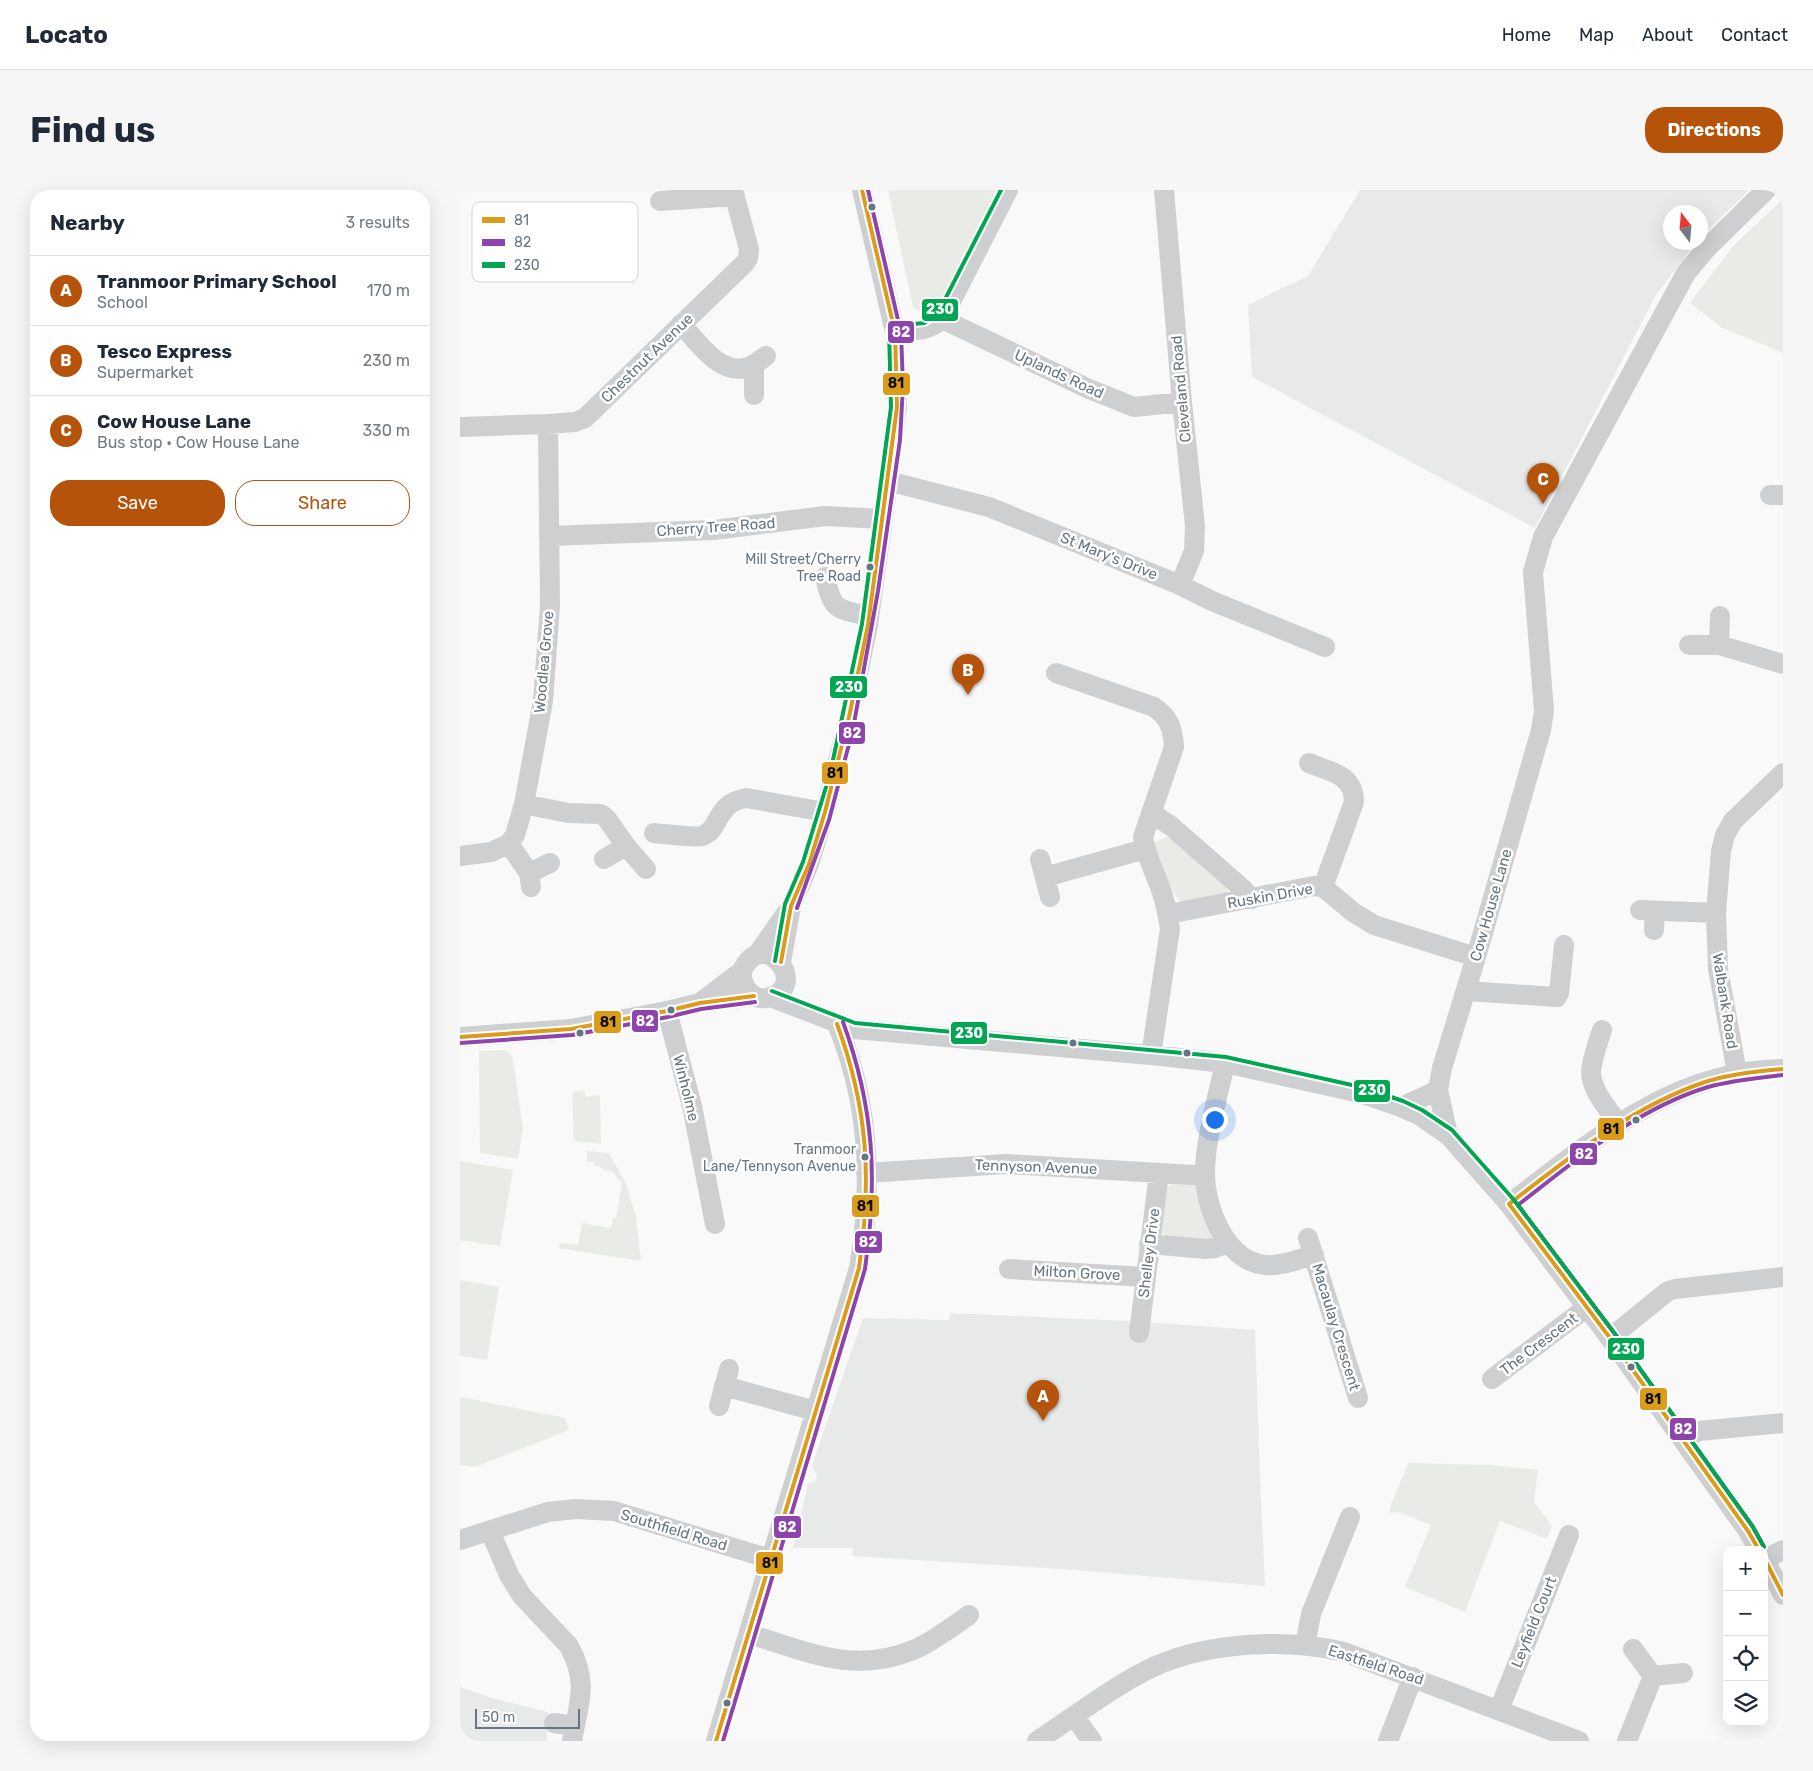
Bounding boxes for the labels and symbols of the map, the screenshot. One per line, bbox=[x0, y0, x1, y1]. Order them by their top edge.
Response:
legend bbox=[472, 202, 638, 282]
unlabelled marker bbox=[867, 202, 877, 212]
north arrow bbox=[1663, 205, 1708, 250]
text: 81 bbox=[514, 212, 529, 229]
text: 82 bbox=[514, 234, 531, 251]
text: 230 bbox=[514, 257, 540, 274]
line badge: 230 bbox=[921, 298, 959, 322]
text: 230 bbox=[926, 301, 954, 318]
street label: Chestnut Avenue bbox=[597, 310, 697, 406]
line badge: 82 bbox=[887, 320, 915, 344]
text: 82 bbox=[892, 324, 910, 341]
street label: Cleveland Road bbox=[1167, 335, 1195, 443]
street label: Uplands Road bbox=[1012, 345, 1106, 403]
line badge: 81 bbox=[882, 372, 911, 396]
text: 81 bbox=[888, 375, 904, 392]
pin: C bbox=[1527, 463, 1559, 504]
street label: Cherry Tree Road bbox=[656, 514, 776, 540]
street label: St Mary's Drive bbox=[1058, 528, 1160, 584]
place label: Mill Street/Cherry Tree Road bbox=[745, 551, 861, 585]
marker: Mill Street/Cherry Tree Road bbox=[865, 562, 875, 572]
street label: Woodlea Grove bbox=[531, 610, 557, 714]
pin: B bbox=[952, 654, 984, 695]
line badge: 230 bbox=[829, 675, 868, 699]
text: 230 bbox=[835, 679, 863, 696]
line badge: 82 bbox=[838, 721, 866, 745]
text: 82 bbox=[843, 725, 861, 742]
line badge: 81 bbox=[821, 761, 849, 785]
text: 81 bbox=[827, 765, 843, 782]
street label: Cow House Lane bbox=[1466, 847, 1516, 963]
street label: Ruskin Drive bbox=[1226, 880, 1314, 912]
street label: Walbank Road bbox=[1709, 952, 1741, 1050]
unlabelled marker bbox=[666, 1005, 676, 1015]
line badge: 82 bbox=[631, 1009, 659, 1033]
line badge: 81 bbox=[593, 1010, 622, 1034]
text: 82 bbox=[636, 1013, 654, 1030]
text: 81 bbox=[600, 1014, 616, 1031]
line badge: 230 bbox=[950, 1021, 988, 1045]
text: 230 bbox=[955, 1025, 983, 1042]
unlabelled marker bbox=[575, 1028, 585, 1038]
unlabelled marker bbox=[1068, 1038, 1078, 1048]
unlabelled marker bbox=[1182, 1048, 1192, 1058]
street label: Winholme bbox=[669, 1053, 703, 1123]
line badge: 230 bbox=[1353, 1079, 1391, 1103]
text: 230 bbox=[1358, 1082, 1386, 1099]
your location bbox=[1202, 1107, 1228, 1133]
unlabelled marker bbox=[1631, 1115, 1641, 1125]
line badge: 81 bbox=[1597, 1117, 1625, 1141]
text: 81 bbox=[1603, 1121, 1619, 1138]
place label: Tranmoor Lane/Tennyson Avenue bbox=[703, 1141, 857, 1175]
line badge: 82 bbox=[1569, 1142, 1598, 1166]
text: 82 bbox=[1575, 1146, 1593, 1163]
marker: Tranmoor Lane/Tennyson Avenue bbox=[860, 1152, 870, 1162]
street label: Tennyson Avenue bbox=[974, 1156, 1098, 1178]
line badge: 81 bbox=[851, 1194, 880, 1218]
text: 81 bbox=[857, 1198, 873, 1215]
street label: Shelley Drive bbox=[1135, 1207, 1163, 1299]
line badge: 82 bbox=[854, 1230, 883, 1254]
text: 82 bbox=[859, 1234, 877, 1251]
street label: Macaulay Crescent bbox=[1308, 1261, 1364, 1393]
street label: Milton Grove bbox=[1033, 1262, 1121, 1284]
street label: The Crescent bbox=[1497, 1309, 1582, 1379]
line badge: 230 bbox=[1607, 1337, 1645, 1361]
text: 230 bbox=[1612, 1341, 1640, 1358]
unlabelled marker bbox=[1626, 1362, 1636, 1372]
pin: A bbox=[1027, 1380, 1059, 1421]
line badge: 81 bbox=[1639, 1387, 1668, 1411]
text: 81 bbox=[1645, 1391, 1661, 1408]
line badge: 82 bbox=[1669, 1417, 1697, 1441]
text: 82 bbox=[1674, 1421, 1692, 1438]
street label: Southfield Road bbox=[619, 1505, 729, 1555]
line badge: 82 bbox=[773, 1515, 802, 1539]
text: 82 bbox=[778, 1519, 796, 1536]
line badge: 81 bbox=[755, 1551, 784, 1575]
text: 81 bbox=[762, 1555, 778, 1572]
street label: Leyfield Court bbox=[1508, 1574, 1561, 1670]
street label: Eastfield Road bbox=[1326, 1641, 1426, 1689]
unlabelled marker bbox=[722, 1698, 732, 1708]
scale bar bbox=[475, 1706, 580, 1729]

